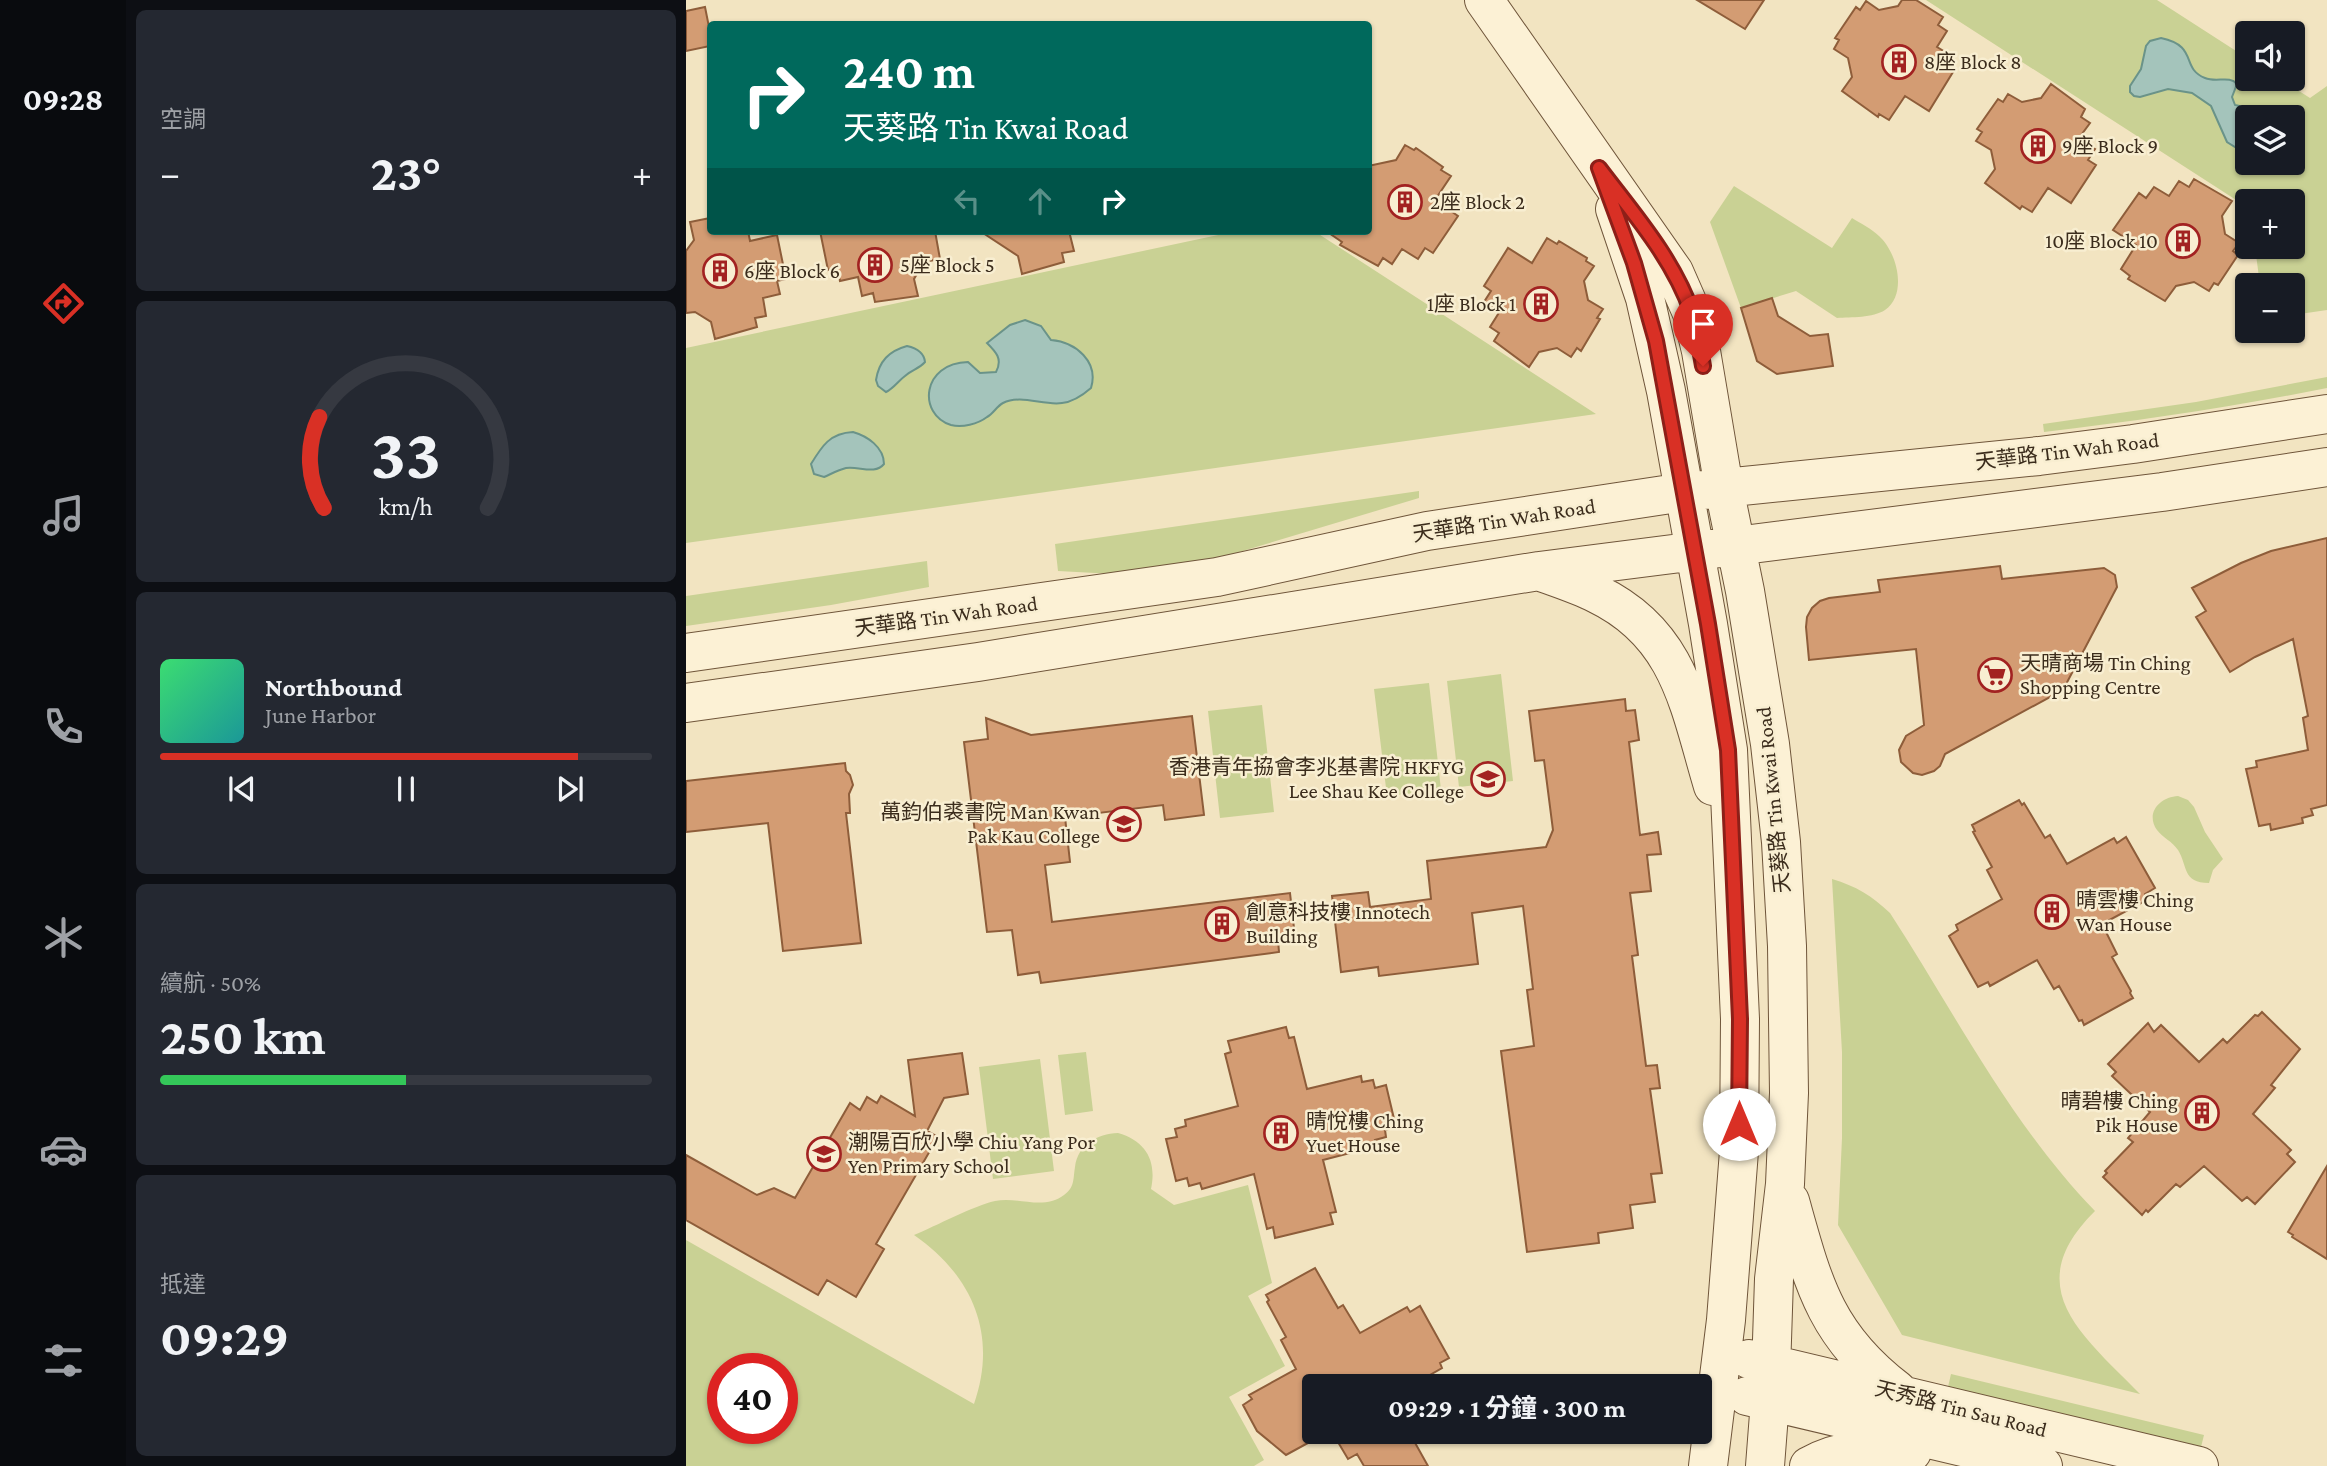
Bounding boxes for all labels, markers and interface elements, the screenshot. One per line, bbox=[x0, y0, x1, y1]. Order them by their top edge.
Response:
map controls bbox=[2235, 21, 2305, 343]
button: sound bbox=[2235, 21, 2305, 91]
building icon: 8座 Block 8 bbox=[1880, 43, 1918, 81]
text: 240 m bbox=[843, 44, 975, 99]
icon: right bbox=[728, 49, 819, 140]
place label: 8座 Block 8 bbox=[1924, 50, 2022, 74]
text: 09:28 bbox=[23, 81, 103, 117]
button: layers bbox=[2235, 105, 2305, 175]
text: 空調 bbox=[160, 106, 206, 132]
text: 天葵路 Tin Kwai Road bbox=[843, 110, 1129, 146]
building icon: 9座 Block 9 bbox=[2019, 127, 2057, 165]
place label: 9座 Block 9 bbox=[2062, 134, 2158, 158]
text: 23° bbox=[370, 143, 442, 201]
text: − bbox=[160, 152, 180, 194]
text: + bbox=[632, 152, 652, 194]
icon: left bbox=[948, 182, 986, 220]
icon: ahead bbox=[1021, 182, 1059, 220]
icon: right bbox=[1094, 182, 1132, 220]
building icon: 2座 Block 2 bbox=[1386, 183, 1424, 221]
button: + bbox=[2235, 189, 2305, 259]
place label: 2座 Block 2 bbox=[1430, 190, 1525, 214]
building icon: 10座 Block 10 bbox=[2164, 222, 2202, 260]
place label: 10座 Block 10 bbox=[2045, 229, 2158, 253]
building icon: 5座 Block 5 bbox=[856, 246, 894, 284]
building icon: 6座 Block 6 bbox=[701, 252, 739, 290]
place label: 5座 Block 5 bbox=[900, 253, 995, 277]
place label: 6座 Block 6 bbox=[744, 259, 840, 283]
button: − bbox=[2235, 273, 2305, 343]
icon: directions bbox=[39, 279, 88, 328]
building icon: 1座 Block 1 bbox=[1522, 285, 1560, 323]
place label: 1座 Block 1 bbox=[1427, 292, 1516, 316]
pin bbox=[1673, 294, 1733, 366]
icon: arrive bbox=[1684, 305, 1722, 343]
text: 33 bbox=[371, 413, 441, 494]
street label: 天華路 Tin Wah Road bbox=[1974, 428, 2160, 474]
icon: music bbox=[39, 491, 88, 540]
text: km/h bbox=[379, 493, 433, 520]
street label: 天華路 Tin Wah Road bbox=[1411, 494, 1597, 546]
street label: 天華路 Tin Wah Road bbox=[853, 591, 1039, 641]
place label: 天晴商場 Tin Ching Shopping Centre bbox=[2020, 651, 2191, 699]
supermarket icon: 天晴商場 Tin Ching Shopping Centre bbox=[1976, 656, 2014, 694]
text: Northbound bbox=[265, 673, 402, 702]
icon: phone bbox=[39, 702, 88, 751]
text: June Harbor bbox=[265, 702, 376, 728]
street label: 天葵路 Tin Kwai Road bbox=[1751, 706, 1795, 894]
place label: 香港青年拹會李兆基書院 HKFYG Lee Shau Kee College bbox=[1169, 755, 1464, 803]
school or university icon: 香港青年拹會李兆基書院 HKFYG Lee Shau Kee College bbox=[1469, 760, 1507, 798]
icon: previous bbox=[223, 770, 261, 808]
icon: pause bbox=[387, 770, 425, 808]
icon: next bbox=[551, 770, 589, 808]
place label: 萬鈞伯裘書院 Man Kwan Pak Kau College bbox=[880, 800, 1100, 848]
school or university icon: 萬鈞伯裘書院 Man Kwan Pak Kau College bbox=[1105, 805, 1143, 843]
place label: 晴雲樓 Ching Wan House bbox=[2076, 888, 2194, 936]
building icon: 晴雲樓 Ching Wan House bbox=[2033, 893, 2071, 931]
place label: 創意科技樓 Innotech Building bbox=[1246, 900, 1430, 948]
building icon: 創意科技樓 Innotech Building bbox=[1203, 905, 1241, 943]
icon: climate bbox=[39, 913, 88, 962]
text: 續航 · 50% bbox=[160, 970, 261, 996]
text: 250 km bbox=[160, 1007, 326, 1065]
position arrow bbox=[1702, 1087, 1776, 1161]
place label: 晴碧樓 Ching Pik House bbox=[2060, 1089, 2178, 1137]
building icon: 晴碧樓 Ching Pik House bbox=[2183, 1094, 2221, 1132]
place label: 晴悅樓 Ching Yuet House bbox=[1306, 1109, 1424, 1157]
building icon: 晴悅樓 Ching Yuet House bbox=[1262, 1114, 1300, 1152]
icon: car bbox=[39, 1125, 88, 1174]
place label: 潮陽百欣小學 Chiu Yang Por Yen Primary School bbox=[848, 1130, 1096, 1178]
school or university icon: 潮陽百欣小學 Chiu Yang Por Yen Primary School bbox=[805, 1135, 843, 1173]
text: 抵達 bbox=[160, 1271, 206, 1297]
text: 09:29 bbox=[160, 1308, 289, 1366]
icon: filters bbox=[39, 1336, 88, 1385]
speed limit sign: 40 bbox=[707, 1353, 798, 1444]
street label: 天秀路 Tin Sau Road bbox=[1873, 1376, 2049, 1442]
text: 09:29 · 1 分鐘 · 300 m bbox=[1388, 1394, 1626, 1423]

